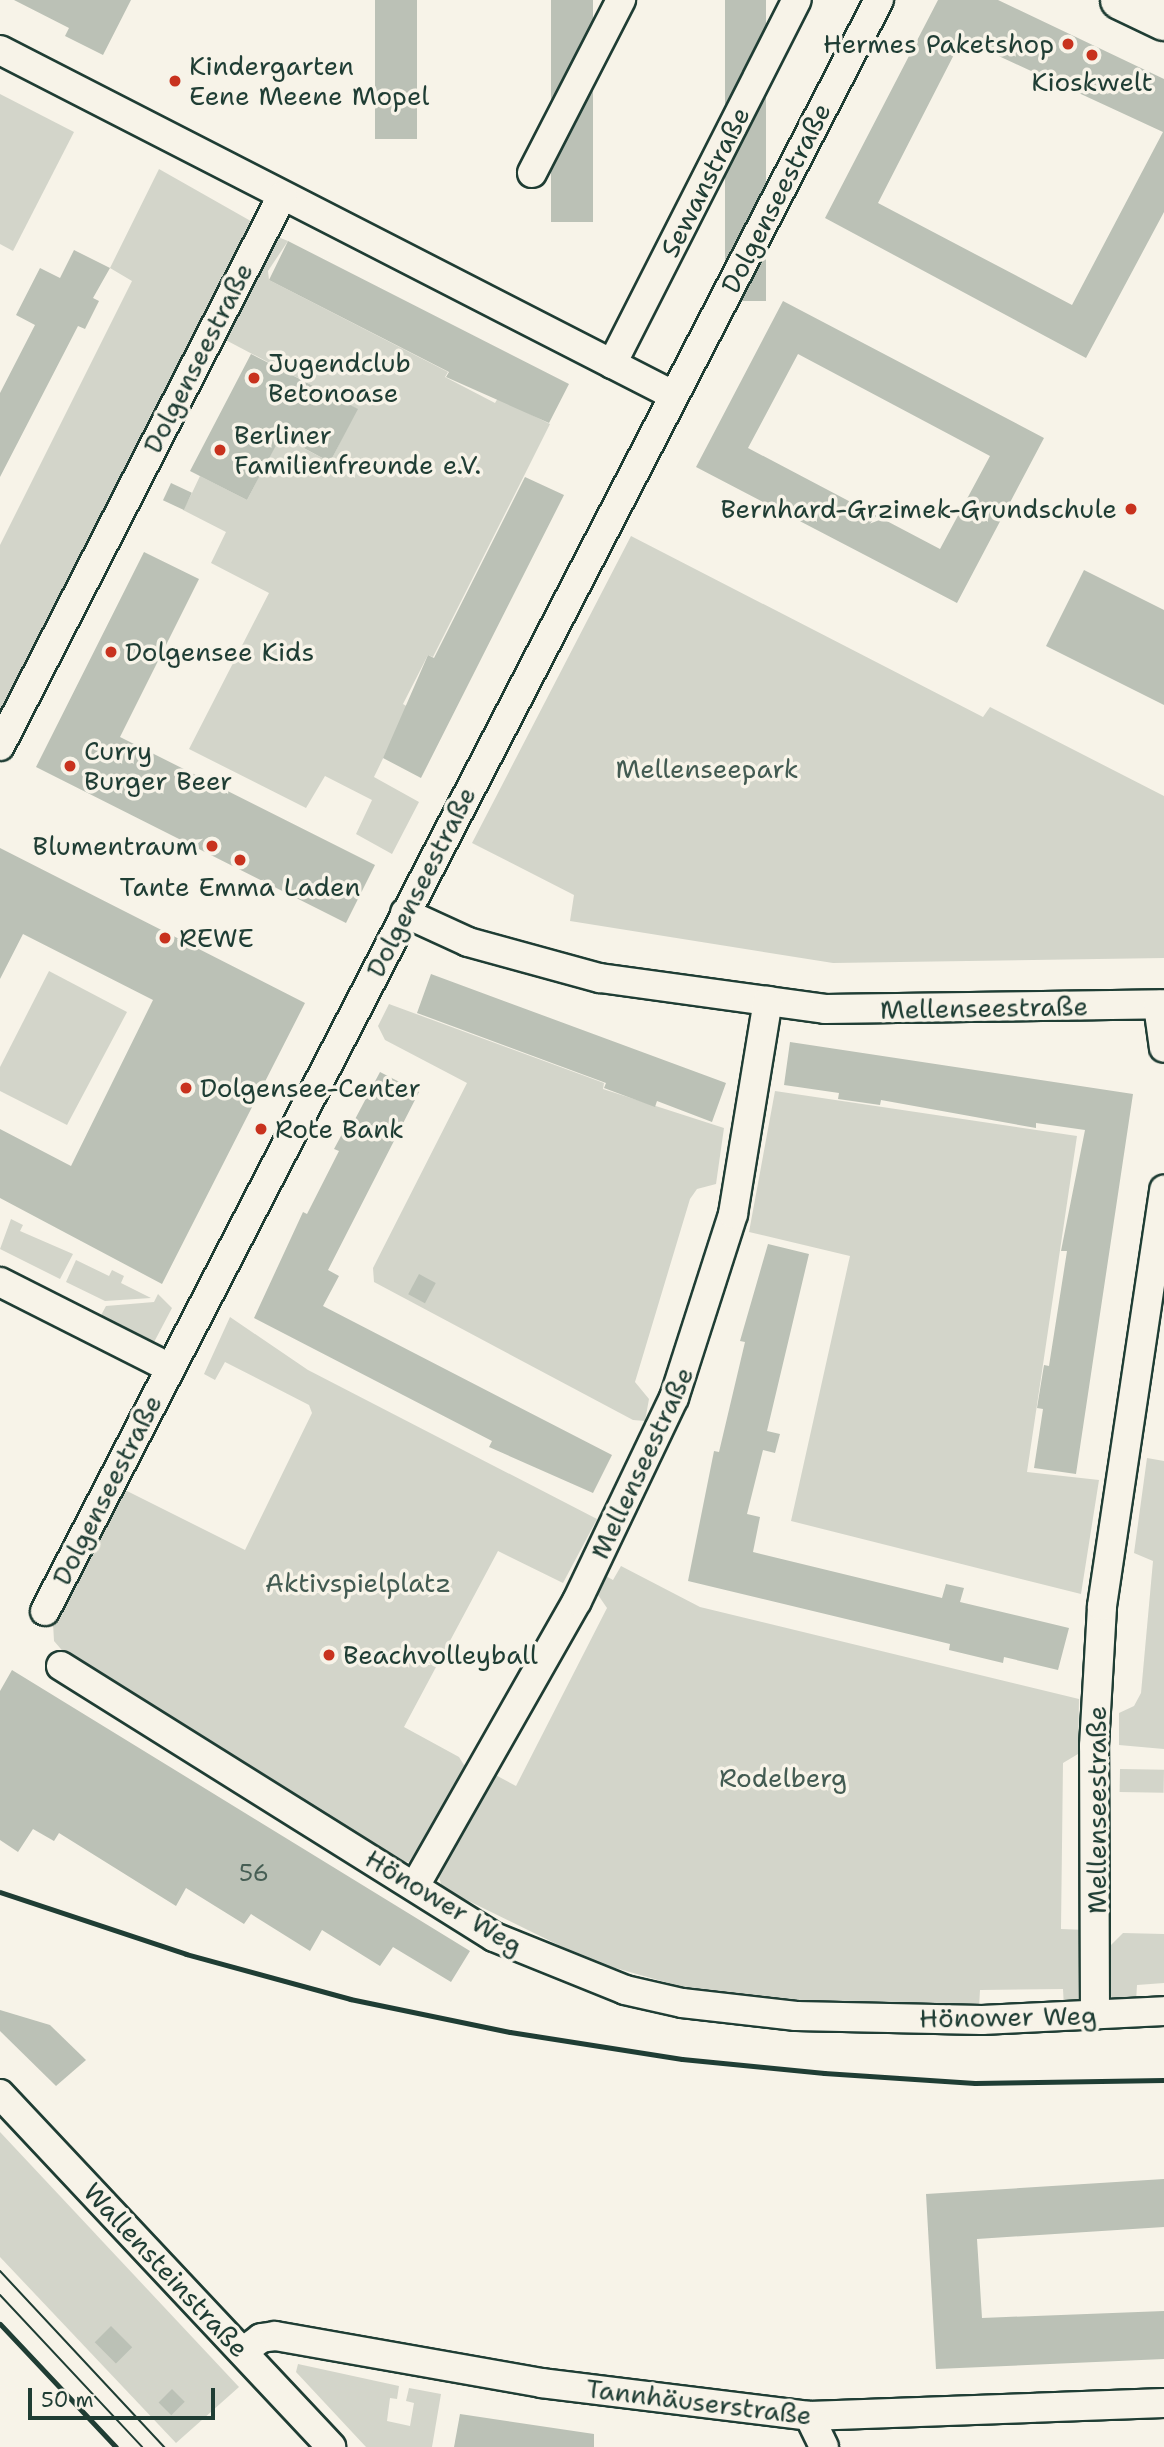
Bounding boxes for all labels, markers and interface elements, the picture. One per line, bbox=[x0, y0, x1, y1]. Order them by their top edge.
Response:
place label: Hermes Paketshop bbox=[823, 28, 1054, 60]
marker: Hermes Paketshop bbox=[1060, 36, 1076, 52]
marker: Kioskwelt bbox=[1084, 47, 1100, 63]
place label: Kindergarten Eene Meene Mopel bbox=[189, 50, 429, 112]
place label: Kioskwelt bbox=[1031, 66, 1153, 98]
marker: Kindergarten Eene Meene Mopel bbox=[167, 73, 183, 89]
street label: Dolgenseestraße bbox=[715, 98, 837, 298]
street label: Sewanstraße bbox=[654, 102, 756, 262]
street label: Dolgenseestraße bbox=[137, 258, 259, 458]
place label: Jugendclub Betonoase bbox=[268, 347, 411, 408]
marker: Jugendclub Betonoase bbox=[246, 370, 262, 386]
place label: Berliner Familienfreunde e.V. bbox=[234, 419, 481, 480]
marker: Berliner Familienfreunde e.V. bbox=[212, 442, 228, 458]
place label: Bernhard-Grzimek-Grundschule bbox=[720, 493, 1117, 525]
marker: Bernhard-Grzimek-Grundschule bbox=[1123, 501, 1139, 517]
place label: Dolgensee Kids bbox=[125, 636, 314, 668]
marker: Dolgensee Kids bbox=[103, 644, 119, 660]
place label: Curry Burger Beer bbox=[84, 735, 232, 796]
park label: Mellenseepark bbox=[615, 753, 799, 785]
marker: Curry Burger Beer bbox=[62, 758, 78, 774]
street label: Dolgenseestraße bbox=[360, 782, 482, 982]
place label: Blumentraum bbox=[33, 830, 198, 862]
marker: Blumentraum bbox=[204, 838, 220, 854]
marker: Tante Emma Laden bbox=[232, 852, 248, 868]
place label: Tante Emma Laden bbox=[120, 871, 360, 903]
place label: REWE bbox=[179, 922, 254, 954]
marker: REWE bbox=[157, 930, 173, 946]
street label: Mellenseestraße bbox=[880, 991, 1088, 1025]
place label: Dolgensee-Center bbox=[200, 1072, 421, 1104]
marker: Dolgensee-Center bbox=[178, 1080, 194, 1096]
place label: Rote Bank bbox=[275, 1113, 404, 1145]
marker: Rote Bank bbox=[253, 1121, 269, 1137]
street label: Mellenseestraße bbox=[584, 1362, 700, 1564]
street label: Dolgenseestraße bbox=[46, 1390, 168, 1590]
park label: Aktivspielplatz bbox=[265, 1567, 451, 1599]
place label: Beachvolleyball bbox=[343, 1639, 538, 1671]
marker: Beachvolleyball bbox=[321, 1647, 337, 1663]
street label: Mellenseestraße bbox=[1081, 1706, 1113, 1914]
park label: Rodelberg bbox=[719, 1762, 847, 1794]
street label: Hönower Weg bbox=[360, 1843, 528, 1961]
house number: 56 bbox=[239, 1859, 269, 1887]
street label: Hönower Weg bbox=[919, 2000, 1097, 2034]
street label: Wallensteinstraße bbox=[77, 2176, 255, 2364]
street label: Tannhäuserstraße bbox=[584, 2373, 814, 2431]
scale bar bbox=[32, 2374, 219, 2418]
text: 50 m bbox=[41, 2386, 94, 2414]

